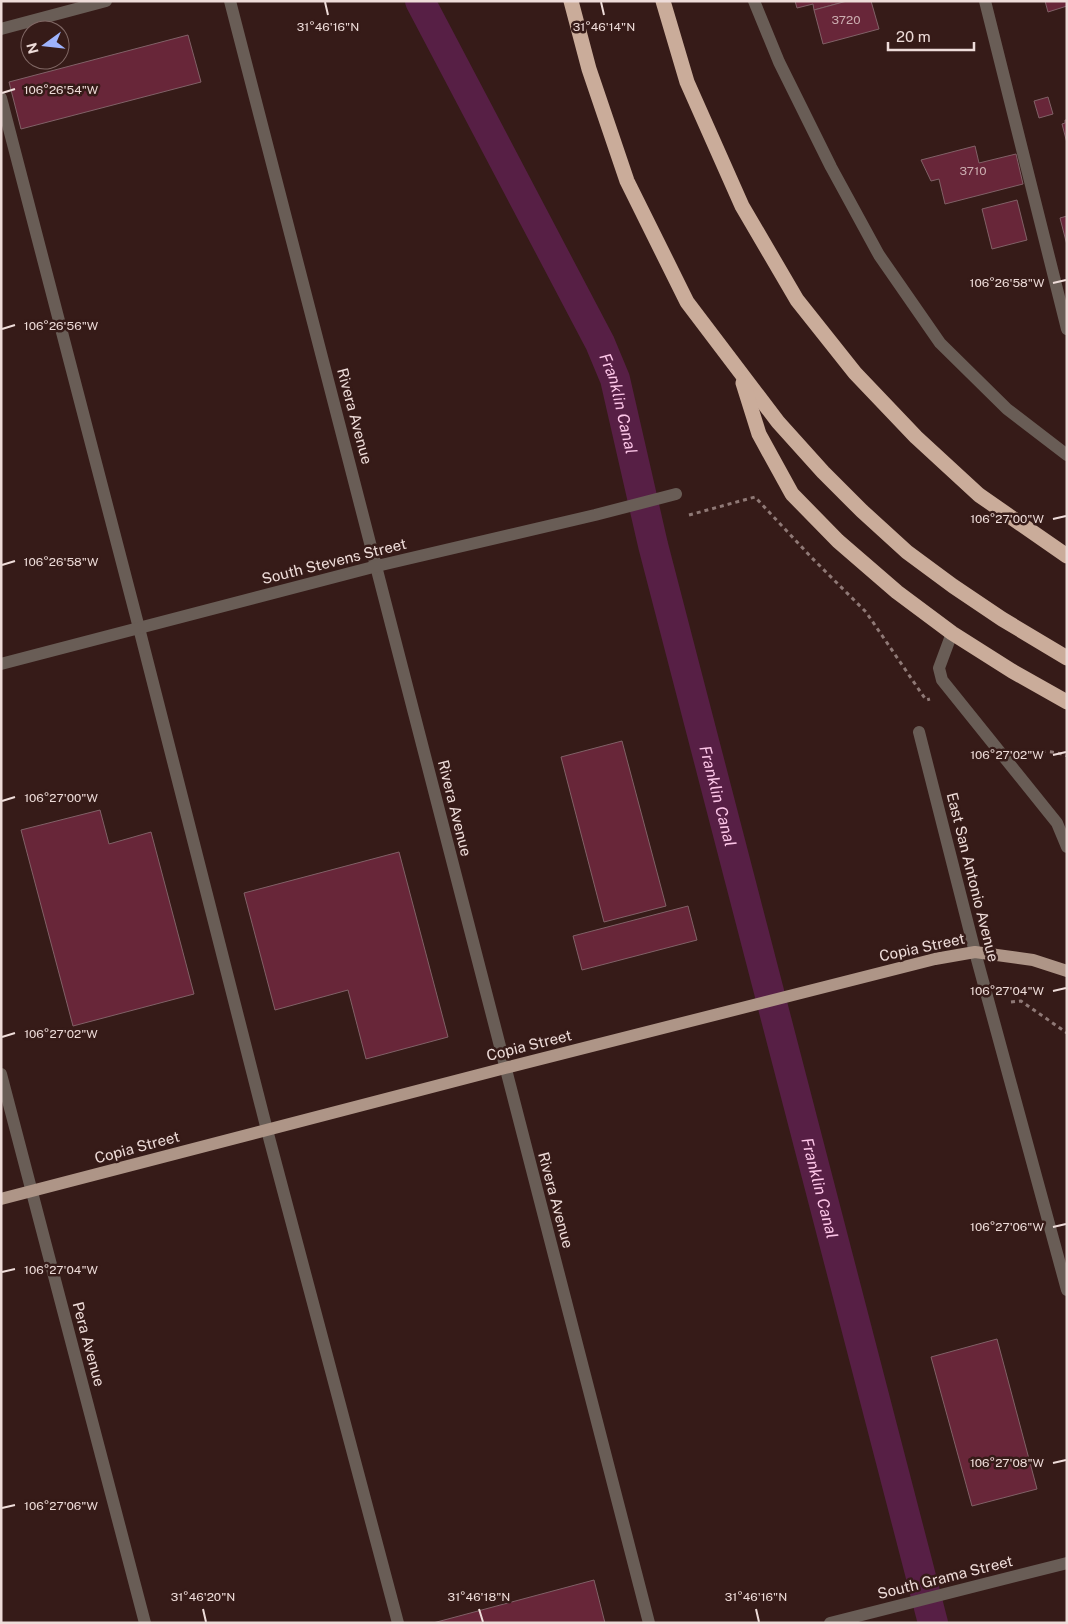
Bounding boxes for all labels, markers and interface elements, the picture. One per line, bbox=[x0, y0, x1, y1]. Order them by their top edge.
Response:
house number: 3720 bbox=[831, 13, 861, 27]
north arrow bbox=[20, 20, 70, 70]
text: 31°46'16"N bbox=[297, 20, 359, 34]
text: 31°46'14"N bbox=[573, 20, 635, 34]
scale bar bbox=[888, 20, 974, 52]
text: 20 m bbox=[896, 28, 931, 45]
text: N bbox=[23, 41, 42, 56]
text: 106°26'54"W bbox=[24, 83, 99, 97]
house number: 3710 bbox=[959, 164, 987, 178]
text: 106°26'58"W bbox=[970, 276, 1045, 290]
text: 106°26'56"W bbox=[24, 319, 99, 333]
water label: Franklin Canal bbox=[596, 350, 641, 456]
street label: Rivera Avenue bbox=[334, 366, 376, 466]
text: 106°27'00"W bbox=[970, 512, 1044, 526]
street label: South Stevens Street bbox=[260, 535, 408, 587]
text: 106°26'58"W bbox=[24, 555, 99, 569]
water label: Franklin Canal bbox=[696, 743, 740, 849]
text: 106°27'02"W bbox=[970, 748, 1044, 762]
street label: Rivera Avenue bbox=[435, 758, 475, 858]
text: 106°27'00"W bbox=[24, 791, 98, 805]
street label: East San Antonio Avenue bbox=[944, 791, 1002, 963]
street label: Copia Street bbox=[878, 930, 967, 964]
text: 106°27'04"W bbox=[970, 984, 1045, 998]
street label: Copia Street bbox=[485, 1026, 574, 1064]
text: 106°27'02"W bbox=[24, 1027, 98, 1041]
street label: Copia Street bbox=[93, 1127, 181, 1166]
water label: Franklin Canal bbox=[798, 1135, 842, 1241]
street label: Rivera Avenue bbox=[535, 1150, 577, 1250]
text: 106°27'06"W bbox=[970, 1220, 1044, 1234]
text: 106°27'04"W bbox=[24, 1263, 99, 1277]
street label: Pera Avenue bbox=[70, 1300, 108, 1388]
text: 106°27'08"W bbox=[970, 1456, 1045, 1470]
text: 106°27'06"W bbox=[24, 1499, 98, 1513]
street label: South Grama Street bbox=[876, 1552, 1015, 1602]
text: 31°46'20"N bbox=[171, 1590, 235, 1604]
text: 31°46'18"N bbox=[448, 1590, 510, 1604]
text: 31°46'16"N bbox=[725, 1590, 787, 1604]

